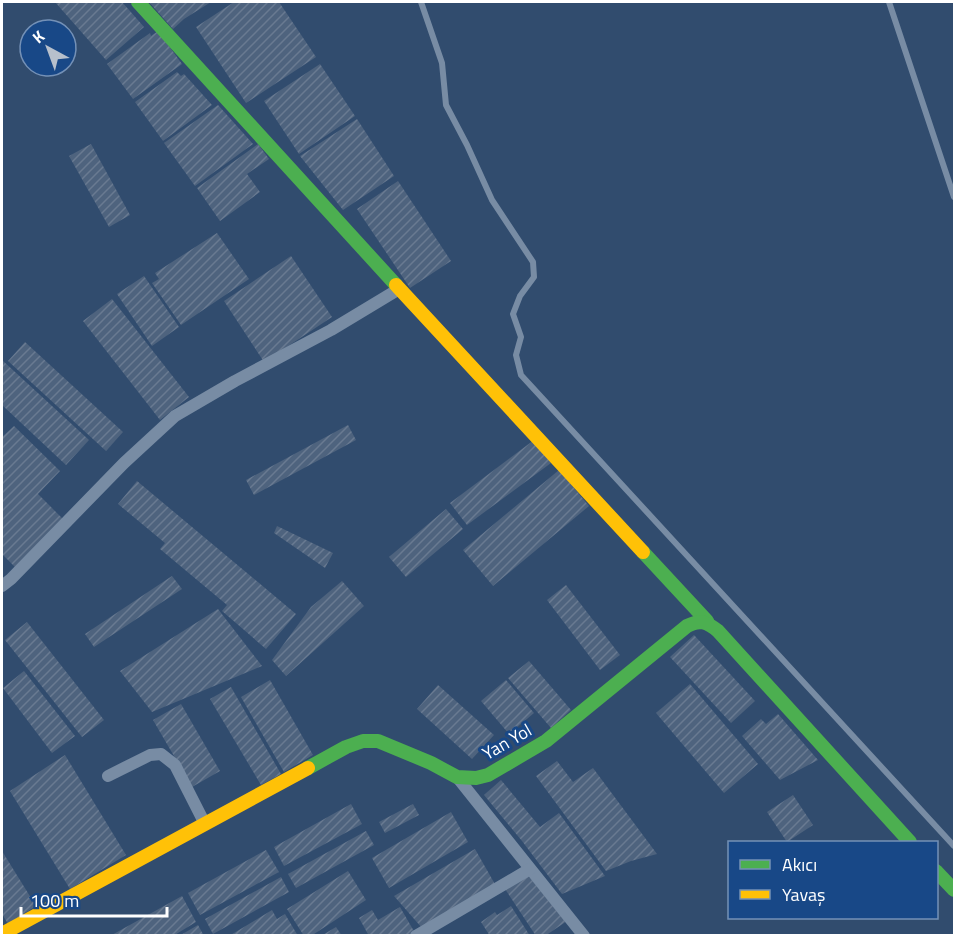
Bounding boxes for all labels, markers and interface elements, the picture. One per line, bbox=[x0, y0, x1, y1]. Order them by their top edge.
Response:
north arrow bbox=[18, 18, 78, 78]
text: K bbox=[27, 24, 50, 49]
street label: Yan Yol bbox=[477, 717, 537, 767]
legend bbox=[728, 841, 938, 919]
text: Akıcı bbox=[782, 851, 817, 878]
scale bar bbox=[21, 880, 166, 918]
text: Yavaş bbox=[782, 881, 825, 908]
text: 100 m bbox=[30, 887, 79, 914]

